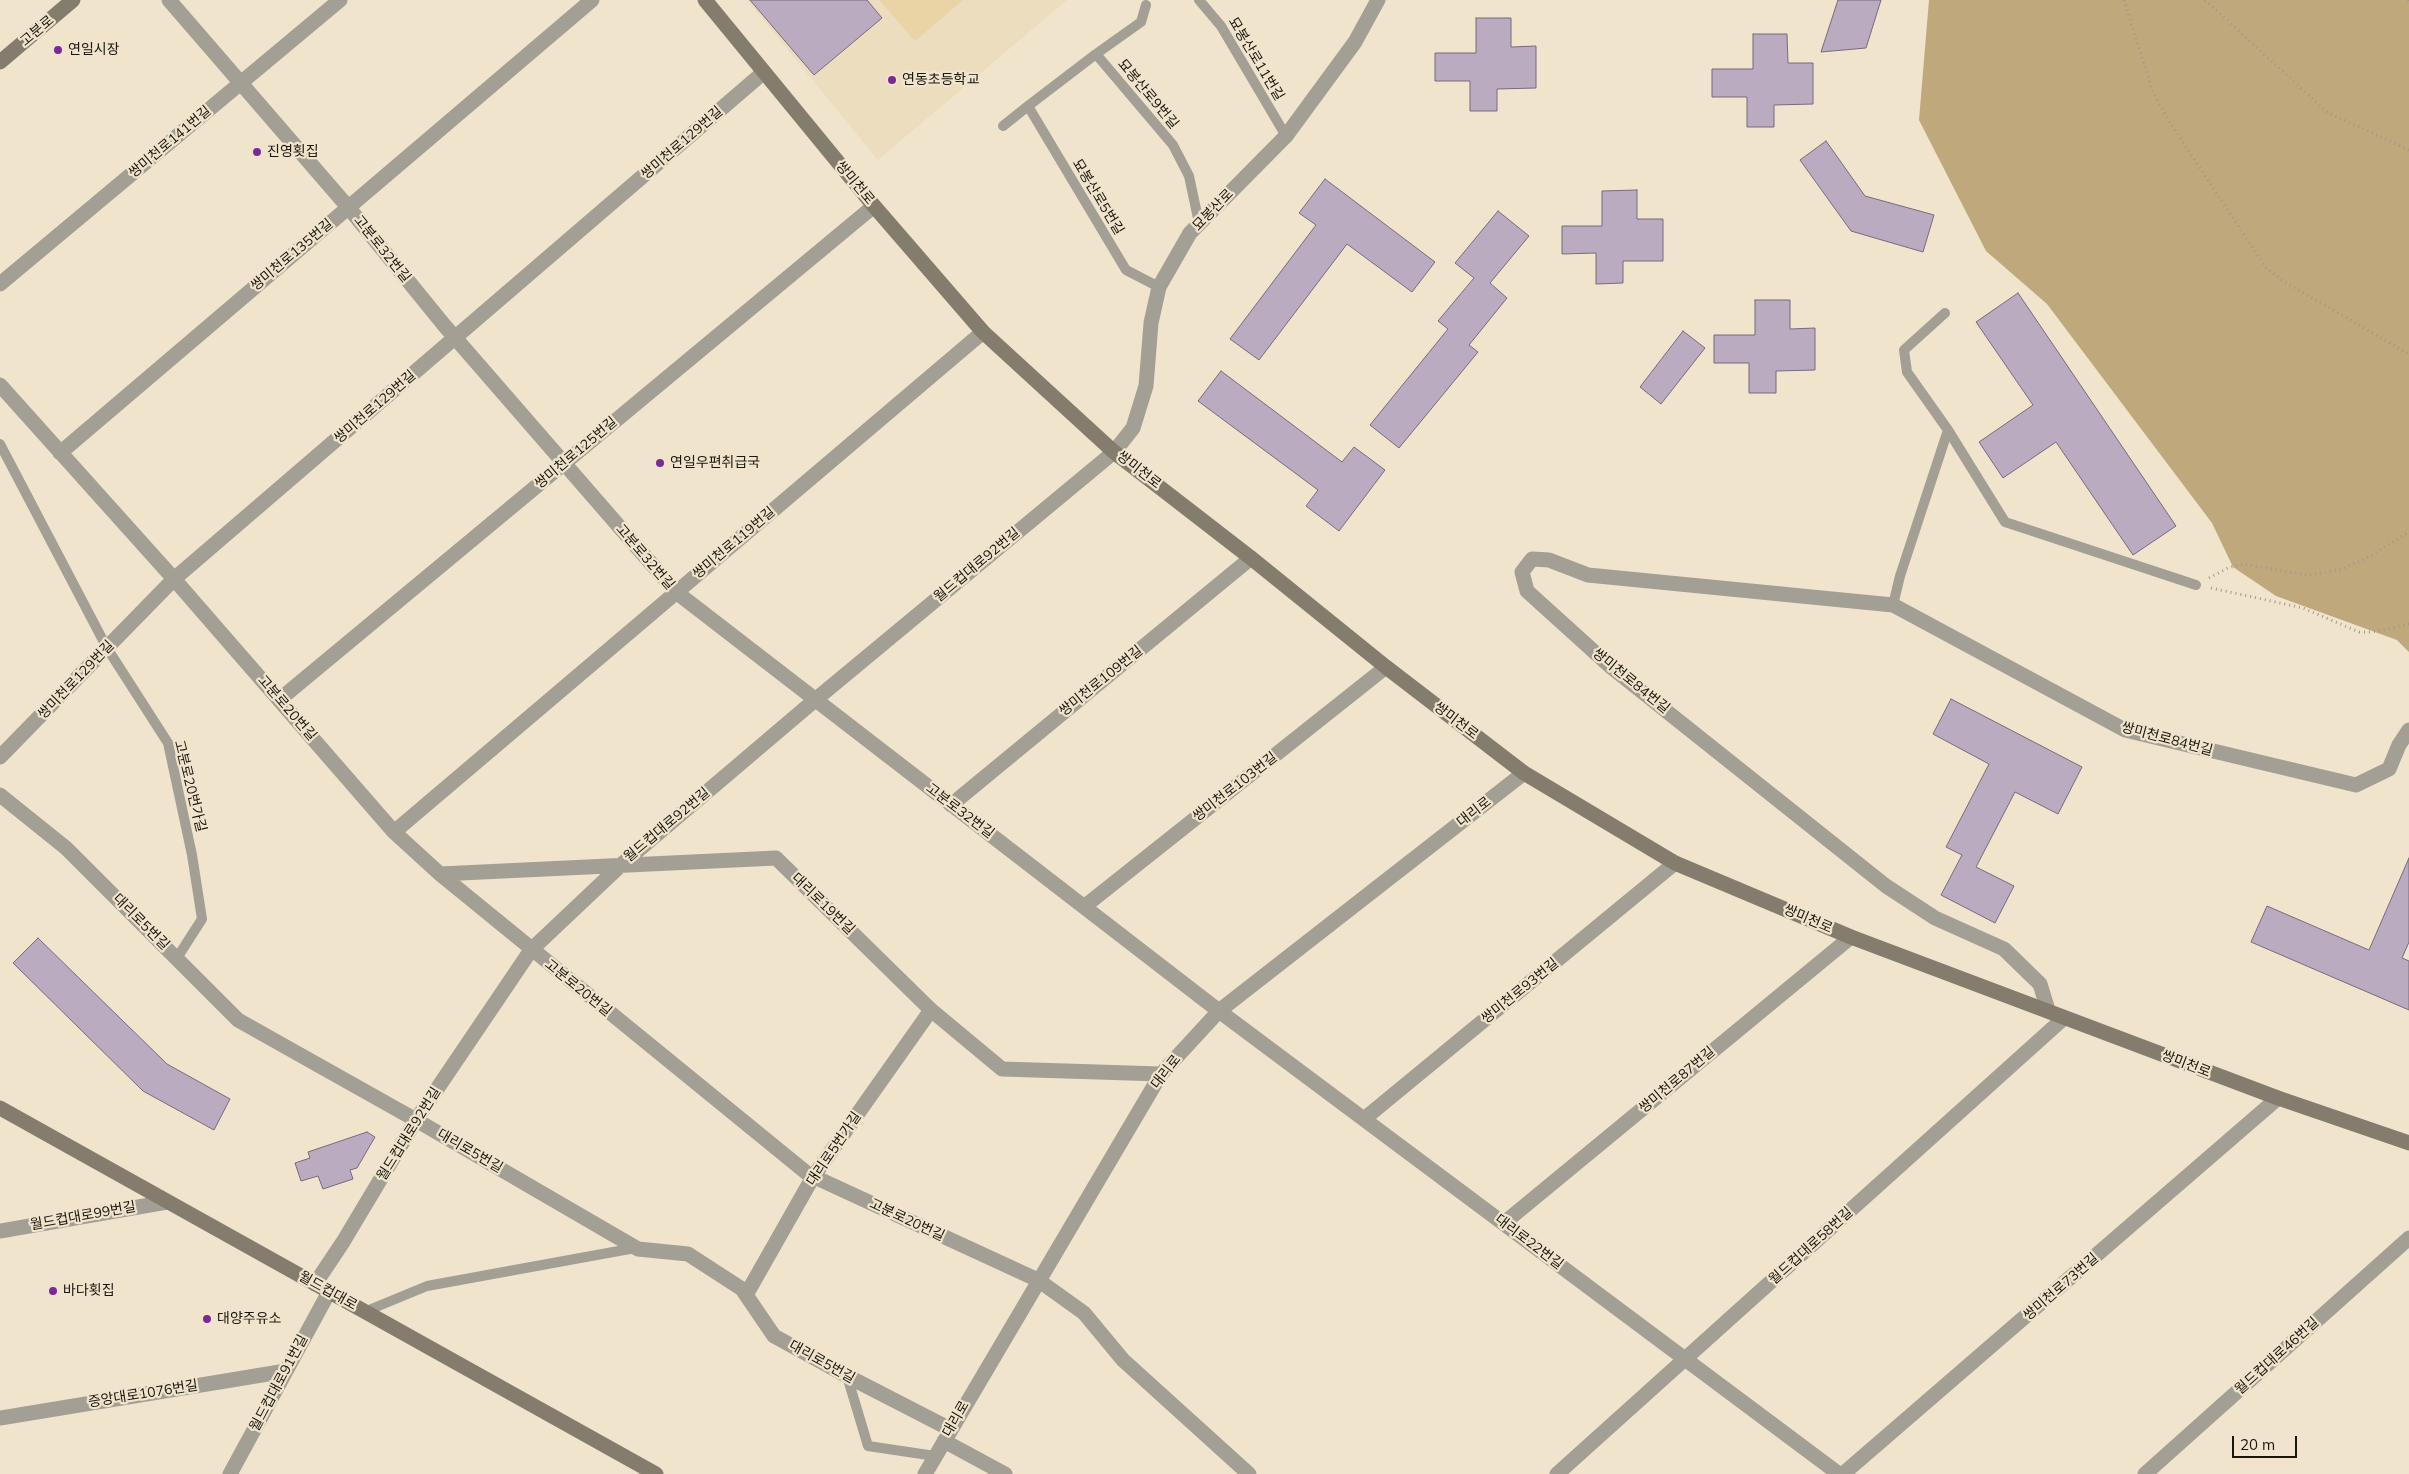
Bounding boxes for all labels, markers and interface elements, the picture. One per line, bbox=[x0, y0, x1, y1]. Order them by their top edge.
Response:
street label: 고분로 bbox=[17, 12, 57, 50]
street label: 묘봉산로11번길 bbox=[1225, 14, 1287, 104]
place label: 연일시장 bbox=[68, 42, 120, 58]
marker: 연일시장 bbox=[52, 44, 64, 56]
street label: 묘봉산로9번길 bbox=[1114, 56, 1182, 132]
place label: 연동초등학교 bbox=[902, 72, 979, 88]
marker: 연동초등학교 bbox=[886, 74, 898, 86]
street label: 쌍미천로141번길 bbox=[125, 103, 215, 181]
street label: 쌍미천로129번길 bbox=[638, 103, 726, 183]
place label: 진영횟집 bbox=[267, 144, 319, 160]
marker: 진영횟집 bbox=[251, 146, 263, 158]
street label: 묘봉산로5번길 bbox=[1069, 156, 1127, 238]
street label: 쌍미천로 bbox=[832, 158, 878, 208]
street label: 묘봉산로 bbox=[1189, 186, 1237, 234]
street label: 고분로32번길 bbox=[350, 212, 414, 286]
street label: 쌍미천로135번길 bbox=[247, 216, 337, 294]
street label: 쌍미천로129번길 bbox=[331, 367, 419, 447]
street label: 쌍미천로125번길 bbox=[531, 414, 621, 492]
street label: 쌍미천로 bbox=[1114, 448, 1164, 492]
place label: 연일우편취급국 bbox=[670, 455, 760, 471]
marker: 연일우편취급국 bbox=[654, 457, 666, 469]
street label: 쌍미천로119번길 bbox=[689, 504, 779, 582]
street label: 고분로32번길 bbox=[612, 521, 678, 593]
street label: 월드컵대로92번길 bbox=[931, 524, 1023, 606]
street label: 쌍미천로129번길 bbox=[34, 637, 118, 723]
street label: 쌍미천로109번길 bbox=[1056, 642, 1146, 720]
street label: 쌍미천로84번길 bbox=[1589, 645, 1673, 717]
street label: 고분로20번길 bbox=[254, 672, 320, 744]
street label: 쌍미천로 bbox=[1430, 699, 1482, 743]
street label: 쌍미천로84번길 bbox=[2119, 719, 2215, 759]
street label: 고분로20번가길 bbox=[170, 738, 210, 834]
street label: 쌍미천로103번길 bbox=[1189, 749, 1281, 825]
street label: 고분로32번길 bbox=[923, 780, 997, 842]
street label: 월드컵대로92번길 bbox=[621, 784, 713, 866]
street label: 대리로 bbox=[1454, 793, 1494, 831]
street label: 대리로19번길 bbox=[788, 870, 858, 938]
street label: 대리로5번길 bbox=[109, 890, 173, 954]
street label: 쌍미천로 bbox=[1781, 901, 1835, 937]
street label: 쌍미천로93번길 bbox=[1478, 955, 1562, 1027]
street label: 고분로20번길 bbox=[541, 956, 615, 1020]
street label: 쌍미천로87번길 bbox=[1636, 1043, 1718, 1117]
street label: 쌍미천로 bbox=[2159, 1047, 2213, 1081]
street label: 대리로 bbox=[1147, 1052, 1185, 1092]
street label: 월드컵대로92번길 bbox=[374, 1084, 444, 1184]
street label: 대리로5번가길 bbox=[803, 1109, 865, 1189]
street label: 대리로5번길 bbox=[434, 1126, 506, 1176]
street label: 고분로20번길 bbox=[867, 1195, 947, 1245]
street label: 월드컵대로99번길 bbox=[29, 1198, 137, 1234]
street label: 월드컵대로58번길 bbox=[1766, 1204, 1856, 1288]
street label: 대리로22번길 bbox=[1492, 1211, 1566, 1273]
street label: 쌍미천로73번길 bbox=[2020, 1250, 2102, 1324]
street label: 월드컵대로 bbox=[296, 1268, 360, 1314]
place label: 바다횟집 bbox=[63, 1283, 115, 1299]
marker: 바다횟집 bbox=[47, 1285, 59, 1297]
place label: 대양주유소 bbox=[217, 1311, 281, 1327]
marker: 대양주유소 bbox=[201, 1313, 213, 1325]
street label: 월드컵대로46번길 bbox=[2232, 1314, 2322, 1398]
street label: 월드컵대로91번길 bbox=[246, 1332, 312, 1434]
street label: 대리로5번길 bbox=[786, 1337, 858, 1387]
street label: 중앙대로1076번길 bbox=[87, 1377, 199, 1411]
street label: 대리로 bbox=[939, 1398, 973, 1440]
scale bar bbox=[2234, 1426, 2299, 1458]
text: 20 m bbox=[2240, 1435, 2275, 1454]

